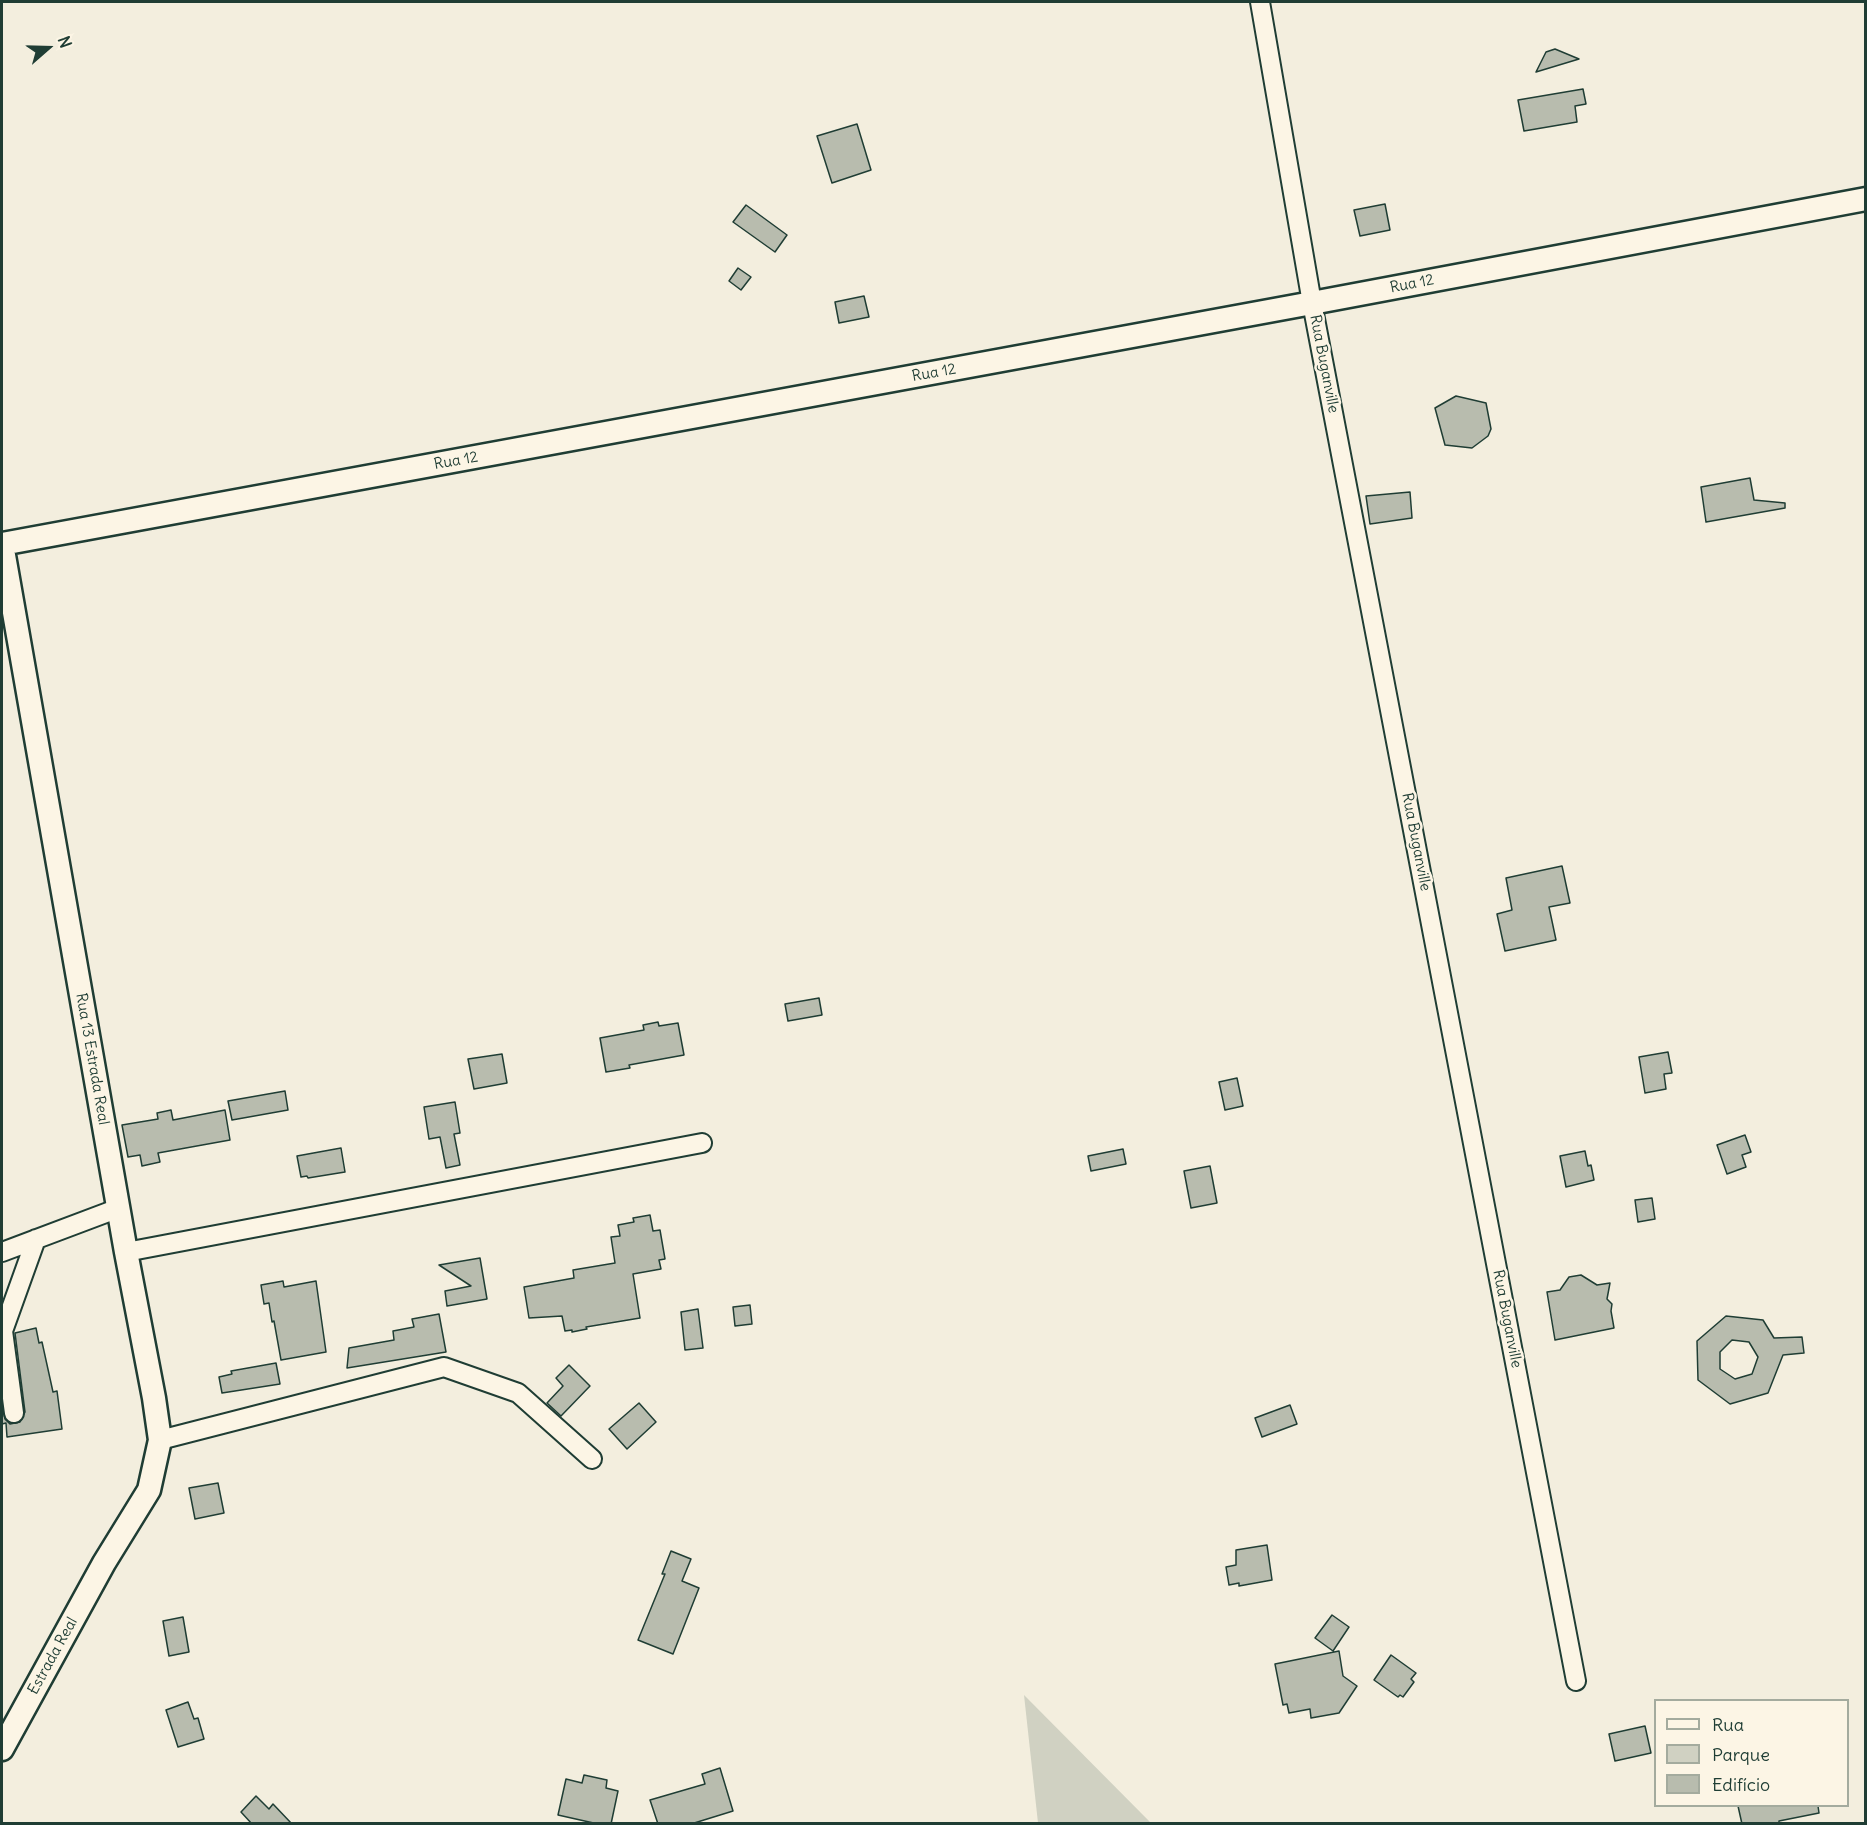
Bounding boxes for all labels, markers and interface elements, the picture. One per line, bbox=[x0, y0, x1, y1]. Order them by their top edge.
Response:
north arrow bbox=[18, 18, 78, 78]
text: N bbox=[54, 33, 76, 50]
street label: Rua 12 bbox=[1388, 271, 1436, 297]
street label: Rua Buganville bbox=[1306, 313, 1342, 415]
street label: Rua 12 bbox=[911, 360, 957, 386]
street label: Rua 12 bbox=[433, 448, 479, 474]
street label: Rua Buganville bbox=[1398, 791, 1434, 893]
street label: Rua 13 Estrada Real bbox=[72, 992, 112, 1126]
street label: Rua Buganville bbox=[1489, 1268, 1525, 1370]
street label: Estrada Real bbox=[24, 1614, 82, 1698]
legend bbox=[1654, 1699, 1849, 1807]
text: Rua bbox=[1712, 1713, 1744, 1736]
text: Parque bbox=[1712, 1743, 1770, 1766]
text: Edifício bbox=[1712, 1773, 1770, 1796]

